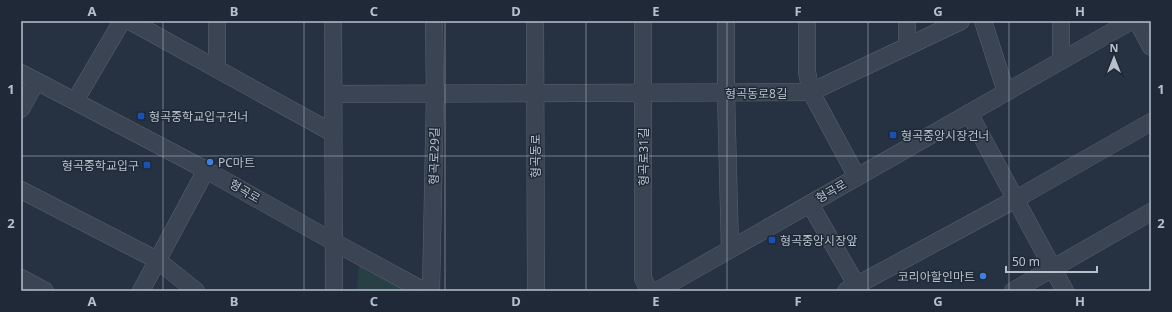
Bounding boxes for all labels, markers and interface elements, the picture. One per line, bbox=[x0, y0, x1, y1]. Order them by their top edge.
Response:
text: A bbox=[88, 2, 97, 20]
text: B bbox=[230, 2, 238, 20]
text: C bbox=[370, 2, 378, 20]
text: D bbox=[511, 2, 521, 20]
text: E bbox=[652, 2, 660, 20]
text: F bbox=[794, 2, 802, 20]
text: G bbox=[933, 2, 943, 20]
text: H bbox=[1075, 2, 1085, 20]
north arrow bbox=[1094, 38, 1134, 78]
text: N bbox=[1110, 40, 1118, 55]
text: 1 bbox=[7, 80, 15, 98]
text: 1 bbox=[1157, 80, 1165, 98]
street label: 형곡동로8길 bbox=[725, 85, 787, 102]
place label: 형곡중학교입구건너 bbox=[149, 108, 248, 125]
marker: 형곡중학교입구건너 bbox=[136, 111, 146, 121]
street label: 형곡로29길 bbox=[425, 127, 443, 185]
place label: 형곡중앙시장건너 bbox=[901, 127, 989, 144]
street label: 형곡로31길 bbox=[635, 128, 652, 186]
marker: 형곡중앙시장건너 bbox=[888, 130, 898, 140]
street label: 형곡동로 bbox=[527, 134, 544, 178]
place label: PC마트 bbox=[218, 154, 255, 171]
place label: 형곡중학교입구 bbox=[62, 157, 139, 174]
marker: PC마트 bbox=[205, 157, 215, 167]
marker: 형곡중학교입구 bbox=[142, 160, 152, 170]
street label: 형곡로 bbox=[226, 175, 264, 207]
street label: 형곡로 bbox=[812, 175, 850, 207]
text: 2 bbox=[7, 214, 15, 232]
text: 2 bbox=[1157, 214, 1165, 232]
place label: 형곡중앙시장앞 bbox=[780, 232, 857, 249]
marker: 형곡중앙시장앞 bbox=[767, 235, 777, 245]
scale bar bbox=[1006, 248, 1097, 274]
text: 50 m bbox=[1012, 253, 1040, 270]
place label: 코리아할인마트 bbox=[898, 268, 975, 285]
marker: 코리아할인마트 bbox=[978, 271, 988, 281]
text: A bbox=[88, 292, 97, 310]
text: B bbox=[230, 292, 238, 310]
text: C bbox=[370, 292, 378, 310]
text: D bbox=[511, 292, 521, 310]
text: E bbox=[652, 292, 660, 310]
text: F bbox=[794, 292, 802, 310]
text: G bbox=[933, 292, 943, 310]
text: H bbox=[1075, 292, 1085, 310]

